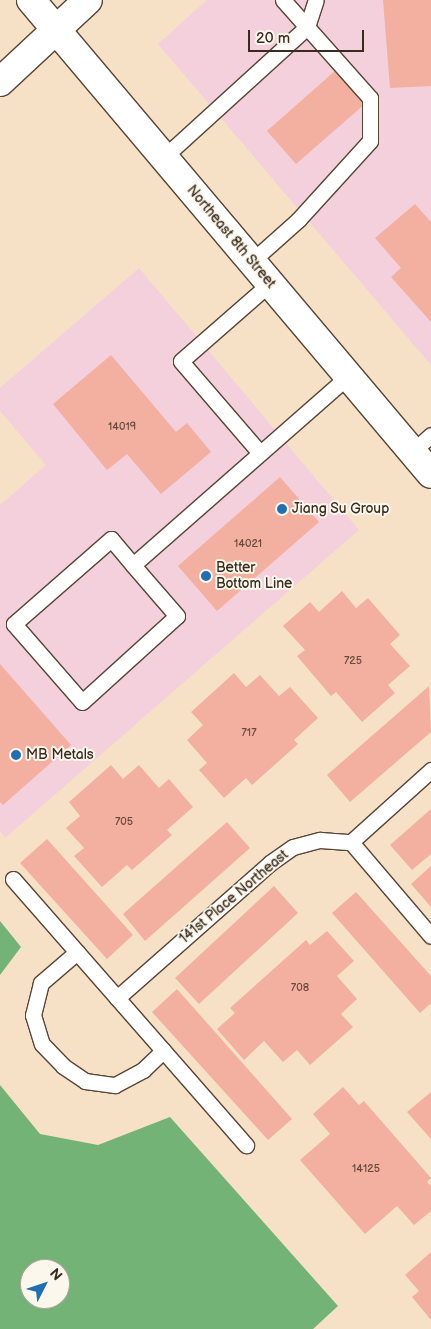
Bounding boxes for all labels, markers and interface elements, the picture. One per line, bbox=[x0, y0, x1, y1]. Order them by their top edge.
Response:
scale bar bbox=[251, 20, 367, 52]
text: 20 m bbox=[256, 29, 290, 48]
street label: Northeast 8th Street bbox=[183, 182, 279, 292]
house number: 14019 bbox=[108, 420, 136, 434]
place label: Jiang Su Group bbox=[292, 501, 390, 517]
marker: Jiang Su Group bbox=[276, 503, 288, 515]
house number: 14021 bbox=[234, 537, 262, 551]
place label: Better Bottom Line bbox=[216, 560, 292, 592]
marker: Better Bottom Line bbox=[200, 570, 212, 582]
house number: 725 bbox=[344, 654, 362, 668]
house number: 717 bbox=[241, 726, 257, 740]
place label: MB Metals bbox=[26, 747, 94, 763]
marker: MB Metals bbox=[10, 749, 22, 761]
house number: 705 bbox=[115, 815, 133, 829]
street label: 141st Place Northeast bbox=[176, 847, 292, 947]
house number: 708 bbox=[291, 981, 309, 995]
house number: 14125 bbox=[352, 1162, 380, 1176]
north arrow bbox=[20, 1259, 70, 1309]
text: N bbox=[46, 1265, 66, 1284]

